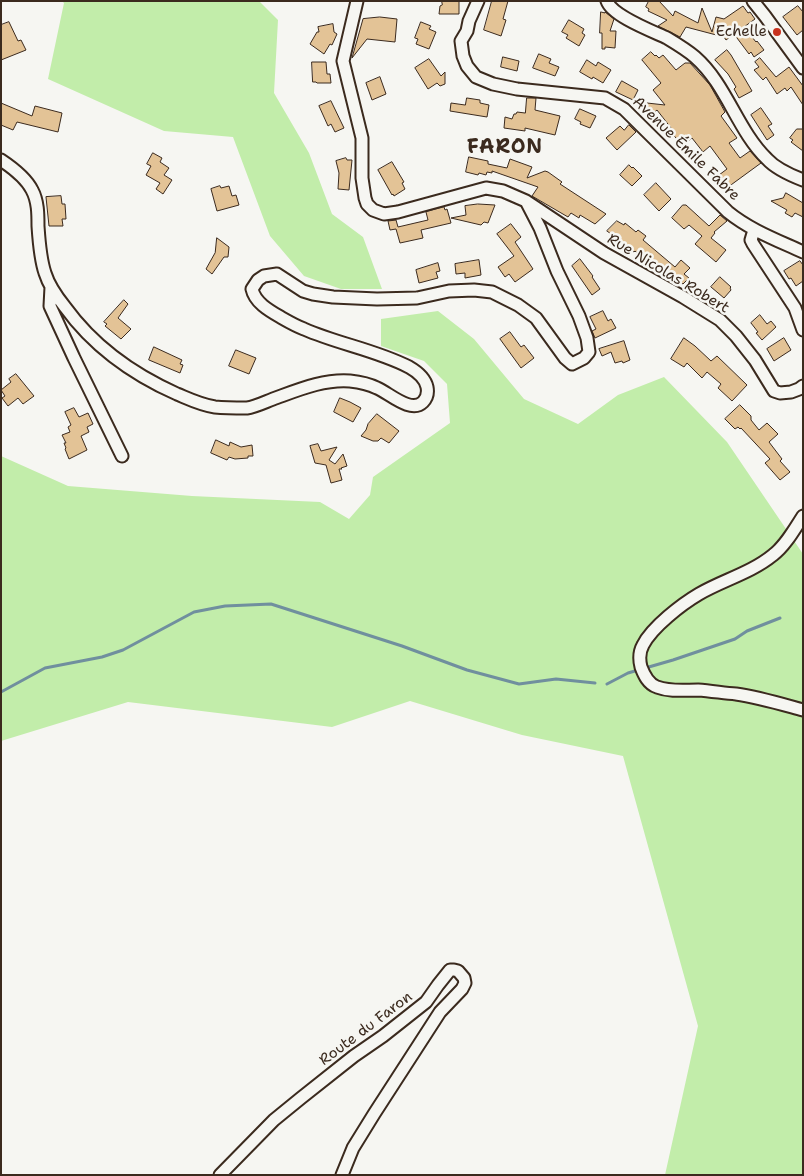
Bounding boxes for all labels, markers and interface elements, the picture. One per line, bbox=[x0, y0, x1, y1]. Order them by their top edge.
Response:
place label: Echelle bbox=[716, 23, 767, 41]
marker: Echelle bbox=[771, 26, 783, 38]
street label: Avenue Émile Fabre bbox=[629, 93, 743, 205]
district label: FARON bbox=[466, 136, 544, 160]
street label: Rue Nicolas Robert bbox=[604, 230, 732, 318]
street label: Route du Faron bbox=[316, 988, 416, 1070]

